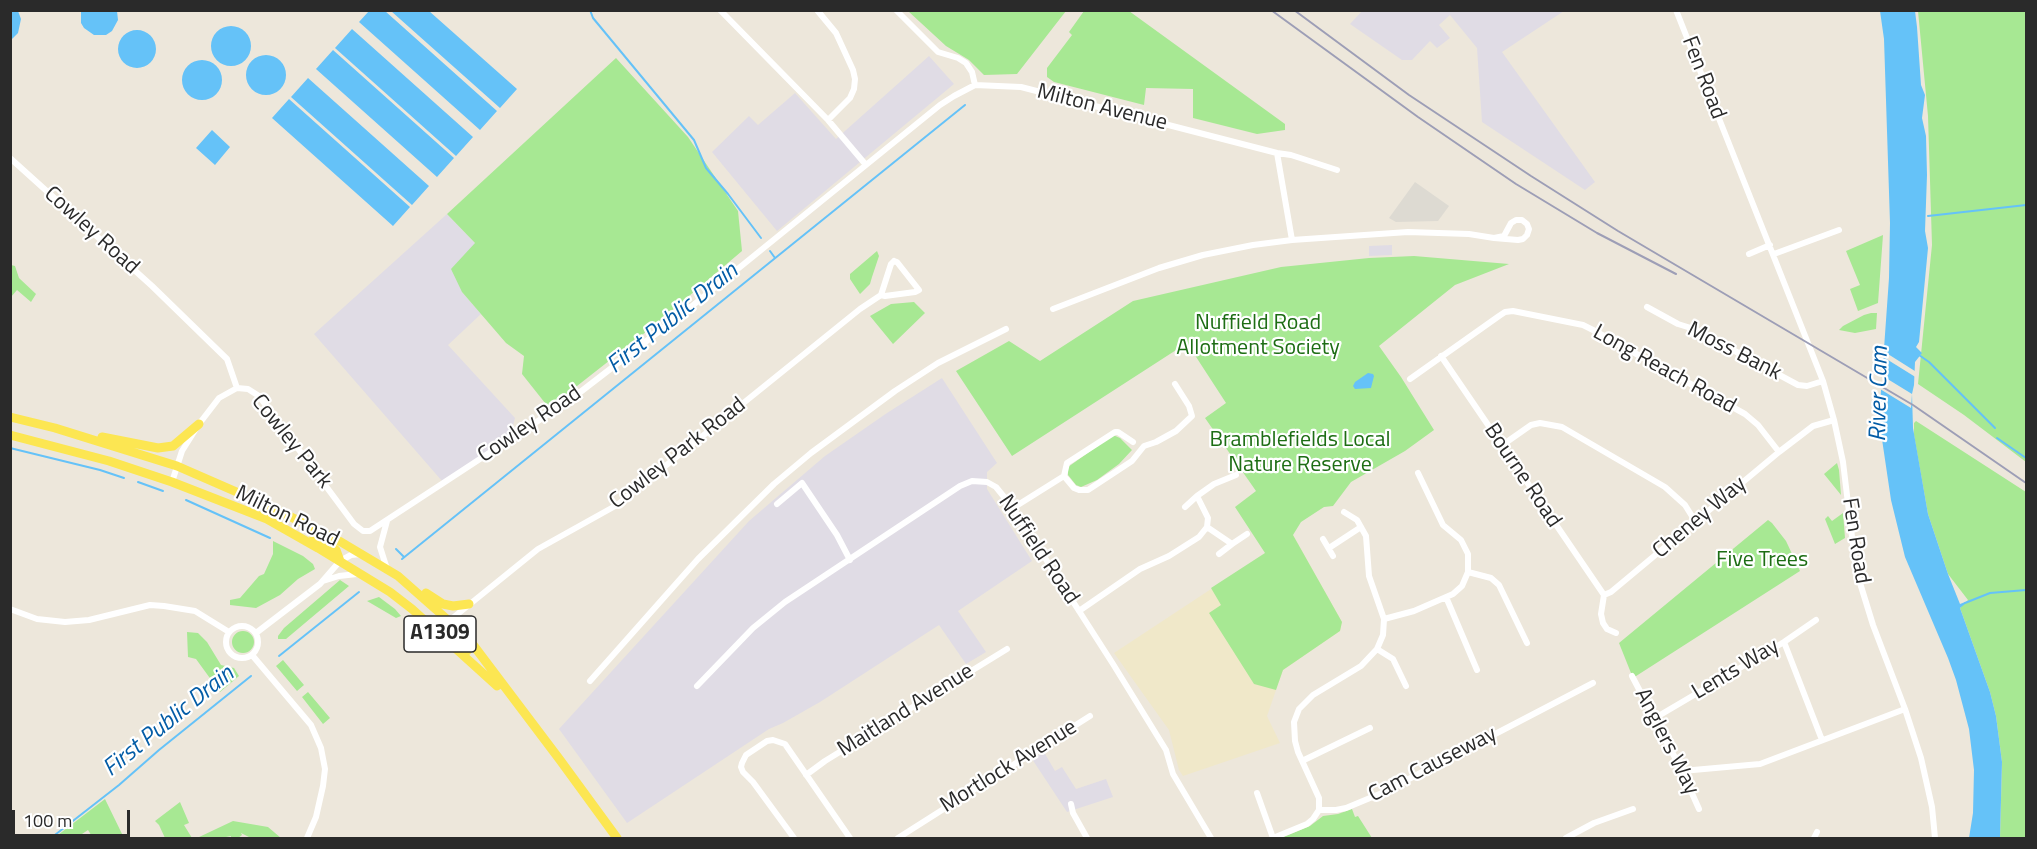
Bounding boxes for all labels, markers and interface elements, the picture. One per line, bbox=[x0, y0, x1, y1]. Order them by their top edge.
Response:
street label: Fen Road bbox=[1675, 33, 1731, 123]
street label: Milton Avenue bbox=[1034, 79, 1170, 137]
street label: Cowley Road bbox=[38, 181, 144, 281]
water label: First Public Drain bbox=[602, 257, 744, 381]
park label: Nuffield Road Allotment Society bbox=[1176, 311, 1340, 362]
street label: Moss Bank bbox=[1682, 317, 1786, 387]
street label: Long Reach Road bbox=[1588, 320, 1740, 420]
water label: River Cam bbox=[1865, 346, 1895, 442]
street label: Cowley Road bbox=[473, 381, 587, 469]
street label: Cowley Park bbox=[245, 390, 337, 494]
street label: Cowley Park Road bbox=[604, 392, 752, 516]
street label: Bourne Road bbox=[1478, 419, 1566, 533]
park label: Bramblefields Local Nature Reserve bbox=[1209, 428, 1391, 480]
street label: Cheney Way bbox=[1648, 471, 1752, 565]
street label: Milton Road bbox=[231, 481, 343, 553]
street label: Nuffield Road bbox=[992, 490, 1084, 610]
street label: Fen Road bbox=[1835, 496, 1875, 586]
park label: Five Trees bbox=[1716, 548, 1808, 574]
road number: A1309 bbox=[404, 616, 476, 652]
street label: Lents Way bbox=[1688, 634, 1784, 706]
street label: Maitland Avenue bbox=[833, 659, 979, 763]
water label: First Public Drain bbox=[98, 660, 240, 784]
street label: Anglers Way bbox=[1628, 684, 1704, 800]
street label: Mortlock Avenue bbox=[936, 715, 1082, 819]
street label: Cam Causeway bbox=[1364, 721, 1502, 809]
scale bar bbox=[15, 798, 134, 836]
text: 100 m bbox=[23, 807, 72, 834]

